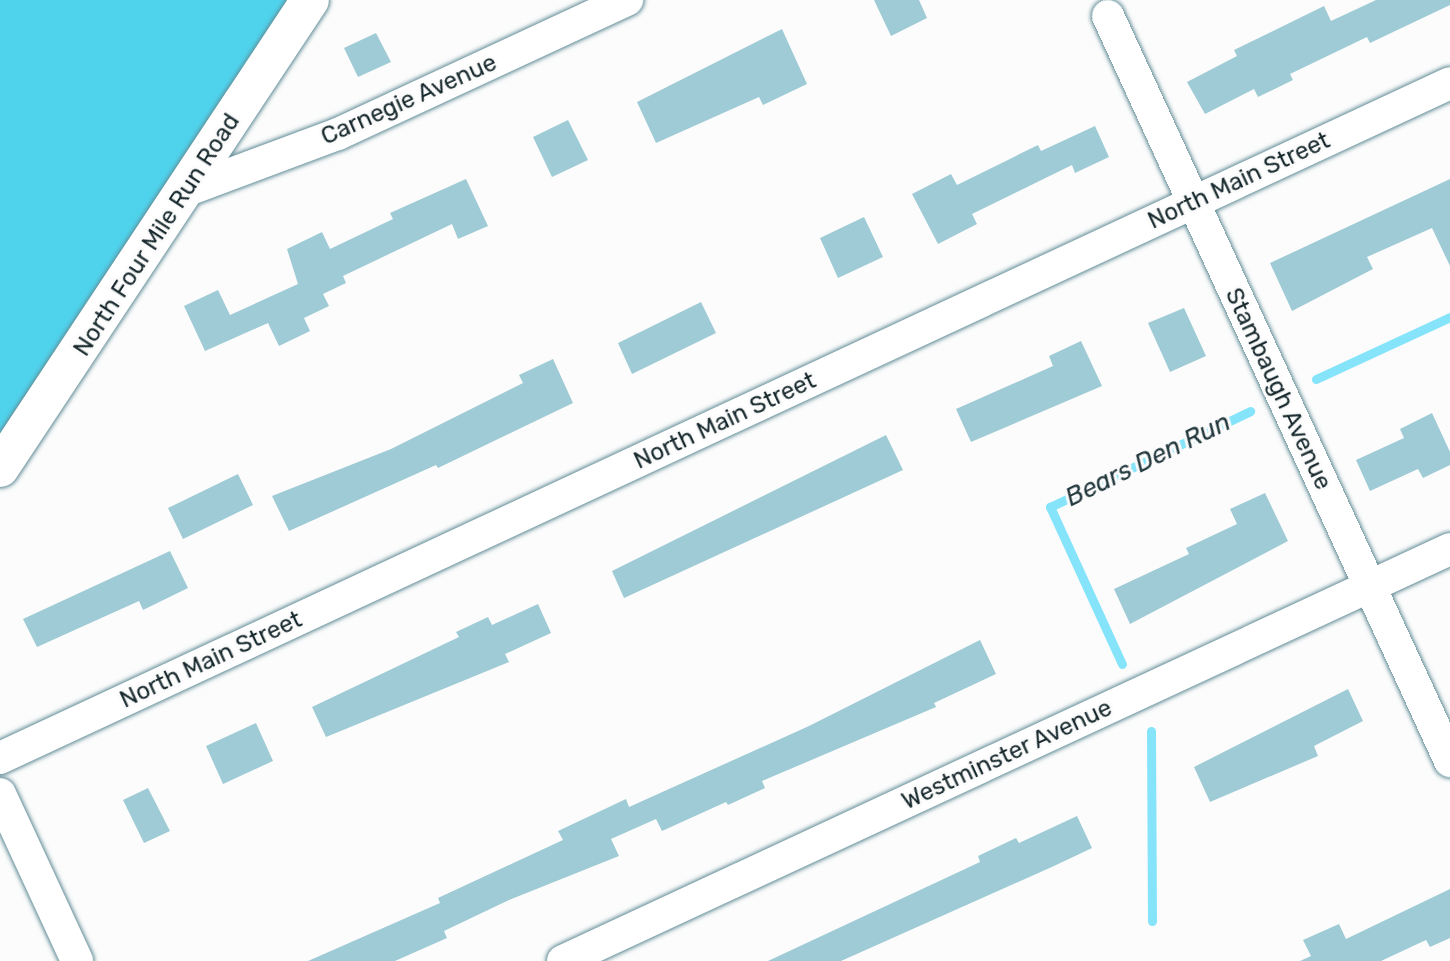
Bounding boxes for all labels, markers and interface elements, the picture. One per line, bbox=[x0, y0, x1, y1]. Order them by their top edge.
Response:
street label: Carnegie Avenue bbox=[316, 48, 502, 152]
street label: North Four Mile Run Road bbox=[68, 108, 246, 362]
street label: North Main Street bbox=[1143, 126, 1335, 236]
street label: Stambaugh Avenue bbox=[1219, 283, 1337, 495]
street label: North Main Street bbox=[629, 366, 821, 476]
water label: Bears Den Run bbox=[1060, 407, 1236, 513]
street label: North Main Street bbox=[115, 605, 307, 715]
street label: Westminster Avenue bbox=[897, 693, 1117, 817]

